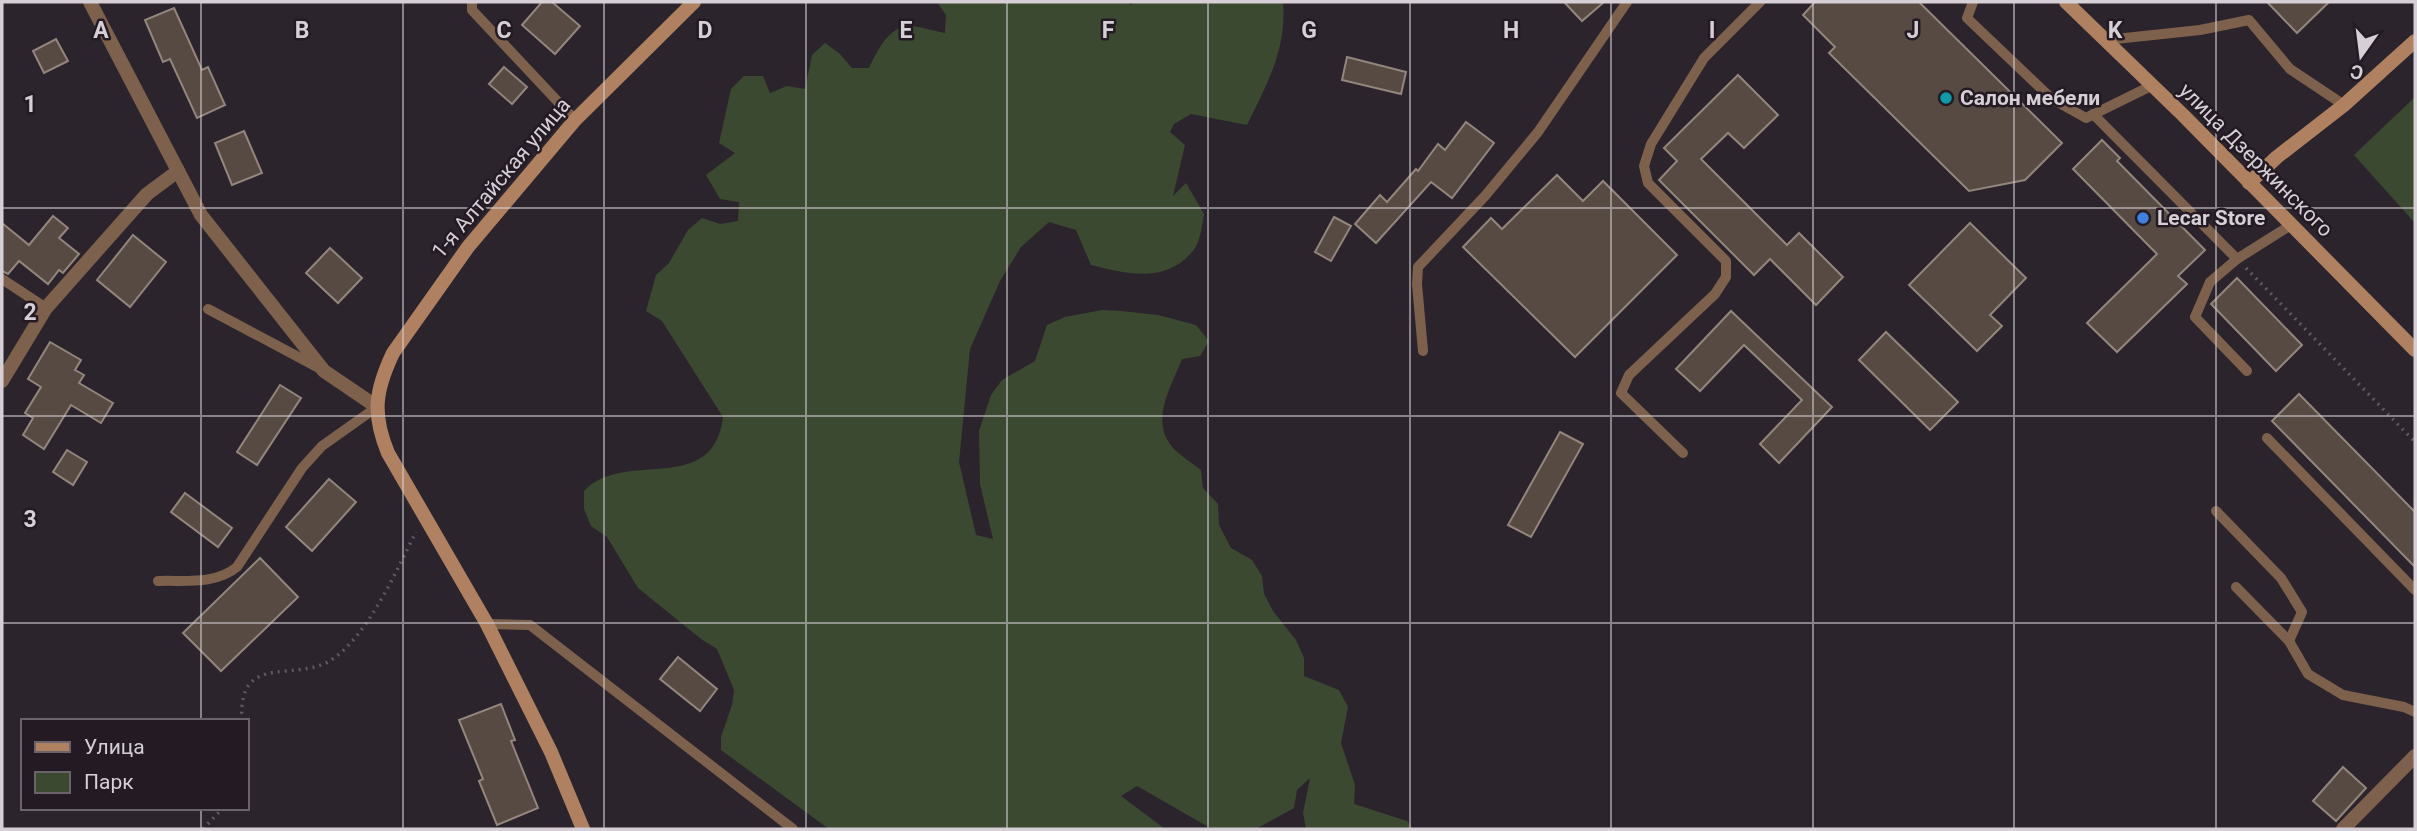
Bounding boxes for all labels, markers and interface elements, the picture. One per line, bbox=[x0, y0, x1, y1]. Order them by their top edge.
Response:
text: A bbox=[93, 17, 109, 44]
text: B bbox=[295, 17, 309, 44]
text: C bbox=[496, 17, 512, 44]
text: D bbox=[698, 17, 712, 44]
text: E bbox=[900, 17, 913, 44]
text: F bbox=[1102, 17, 1115, 44]
text: G bbox=[1301, 17, 1317, 44]
text: H bbox=[1503, 17, 1519, 44]
text: I bbox=[1709, 17, 1715, 44]
text: J bbox=[1907, 17, 1919, 44]
text: K bbox=[2108, 17, 2123, 44]
north arrow bbox=[2326, 21, 2396, 91]
text: С bbox=[2348, 59, 2366, 85]
street label: улица Дзержинского bbox=[2174, 78, 2338, 242]
place label: Салон мебели bbox=[1960, 86, 2100, 110]
marker: Салон мебели bbox=[1938, 90, 1954, 106]
text: 1 bbox=[23, 91, 37, 118]
street label: 1-я Алтайская улица bbox=[427, 93, 575, 263]
place label: Lecar Store bbox=[2157, 206, 2265, 230]
marker: Lecar Store bbox=[2135, 210, 2151, 226]
text: 2 bbox=[23, 299, 37, 326]
text: 3 bbox=[23, 506, 37, 533]
legend bbox=[21, 719, 248, 810]
text: Улица bbox=[84, 735, 145, 759]
text: Парк bbox=[84, 770, 134, 794]

